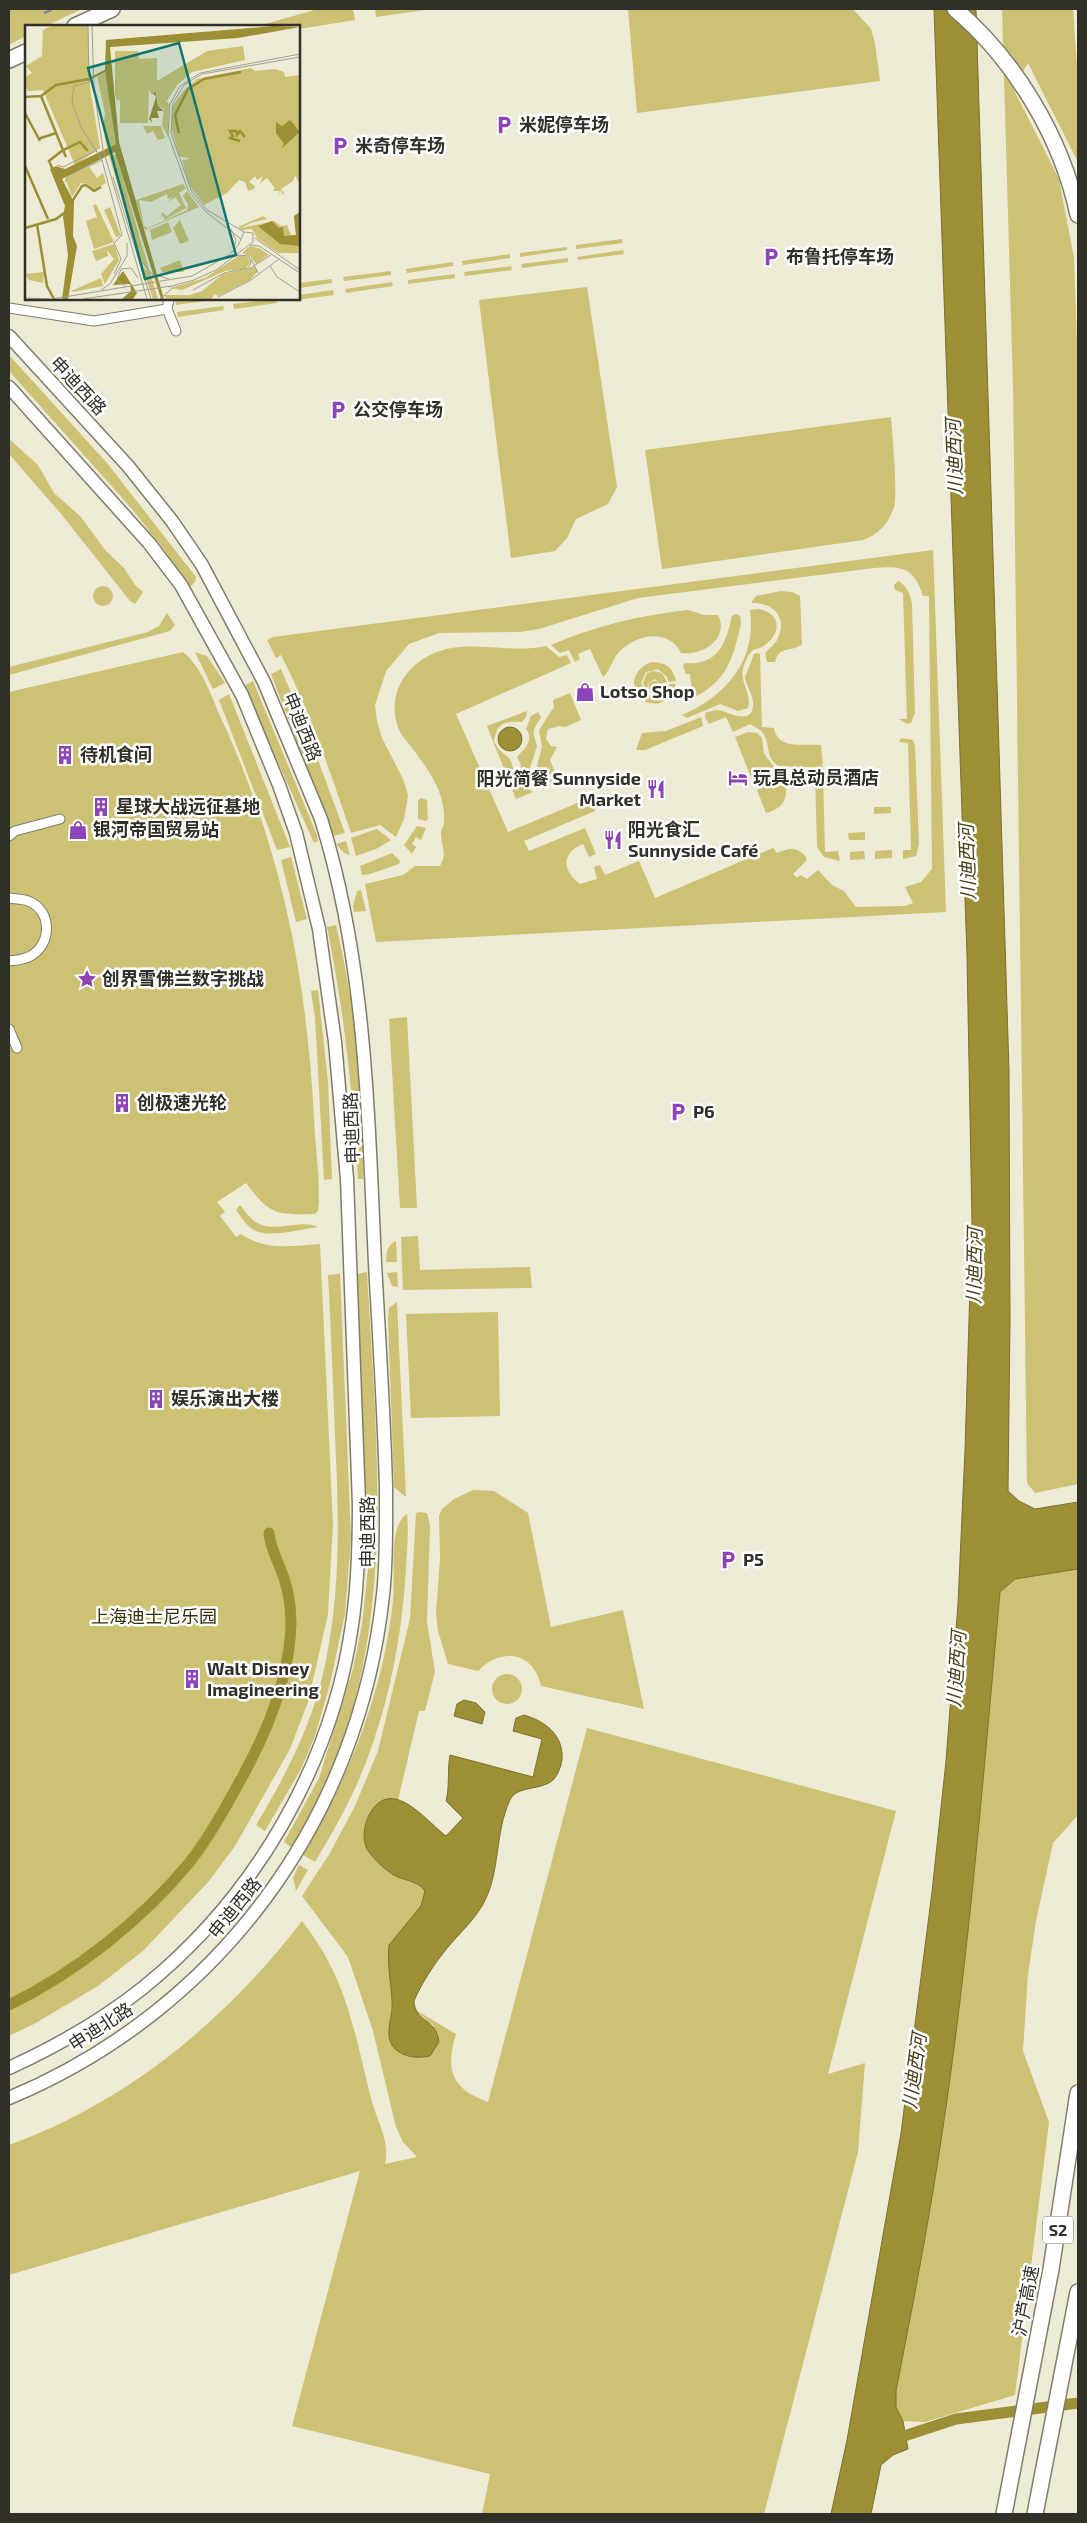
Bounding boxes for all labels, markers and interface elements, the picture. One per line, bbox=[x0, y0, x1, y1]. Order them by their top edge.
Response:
inset map bbox=[25, 25, 300, 300]
place label: 米妮停车场 bbox=[519, 113, 609, 135]
parking icon: 米妮停车场 bbox=[493, 114, 515, 136]
place label: 米奇停车场 bbox=[355, 134, 445, 156]
parking icon: 米奇停车场 bbox=[329, 135, 351, 157]
place label: 布鲁托停车场 bbox=[786, 245, 894, 267]
parking icon: 布鲁托停车场 bbox=[760, 246, 782, 268]
street label: 申迪西路 bbox=[46, 351, 111, 419]
place label: 公交停车场 bbox=[353, 398, 443, 420]
parking icon: 公交停车场 bbox=[327, 399, 349, 421]
water label: 川迪西河 bbox=[941, 415, 966, 495]
place label: Lotso Shop bbox=[600, 680, 695, 702]
shop icon: Lotso Shop bbox=[574, 681, 596, 703]
street label: 申迪西路 bbox=[279, 689, 327, 764]
place label: 待机食间 bbox=[80, 743, 152, 765]
building icon: 待机食间 bbox=[54, 744, 76, 766]
place label: 玩具总动员酒店 bbox=[753, 766, 879, 788]
place label: 阳光简餐 Sunnyside Market bbox=[477, 767, 642, 810]
hotel icon: 玩具总动员酒店 bbox=[727, 767, 749, 789]
restaurant icon: 阳光简餐 Sunnyside Market bbox=[645, 778, 667, 800]
place label: 星球大战远征基地 bbox=[116, 795, 260, 817]
building icon: 星球大战远征基地 bbox=[90, 796, 112, 818]
place label: 银河帝国贸易站 bbox=[93, 818, 219, 840]
place label: 阳光食汇 Sunnyside Café bbox=[628, 818, 758, 861]
shop icon: 银河帝国贸易站 bbox=[67, 819, 89, 841]
water label: 川迪西河 bbox=[954, 820, 979, 900]
restaurant icon: 阳光食汇 Sunnyside Café bbox=[602, 829, 624, 851]
place label: 创界雪佛兰数字挑战 bbox=[102, 967, 264, 989]
place icon: 创界雪佛兰数字挑战 bbox=[76, 968, 98, 990]
place label: 创极速光轮 bbox=[137, 1091, 227, 1113]
building icon: 创极速光轮 bbox=[111, 1092, 133, 1114]
street label: 申迪西路 bbox=[339, 1092, 363, 1164]
place label: P6 bbox=[693, 1100, 715, 1122]
parking icon: P6 bbox=[667, 1101, 689, 1123]
water label: 川迪西河 bbox=[961, 1224, 986, 1304]
place label: 娱乐演出大楼 bbox=[171, 1387, 279, 1409]
building icon: 娱乐演出大楼 bbox=[145, 1388, 167, 1410]
street label: 申迪西路 bbox=[356, 1496, 378, 1568]
place label: P5 bbox=[743, 1548, 764, 1570]
parking icon: P5 bbox=[717, 1549, 739, 1571]
park label: 上海迪士尼乐园 bbox=[91, 1605, 217, 1627]
water label: 川迪西河 bbox=[941, 1626, 970, 1708]
place label: Walt Disney Imagineering bbox=[207, 1657, 319, 1700]
building icon: Walt Disney Imagineering bbox=[181, 1668, 203, 1690]
street label: 申迪西路 bbox=[203, 1872, 265, 1942]
street label: 申迪北路 bbox=[64, 1997, 137, 2055]
water label: 川迪西河 bbox=[897, 2028, 931, 2110]
road number: S2 bbox=[1043, 2216, 1073, 2244]
street label: 沪芦高速 bbox=[1007, 2263, 1043, 2338]

